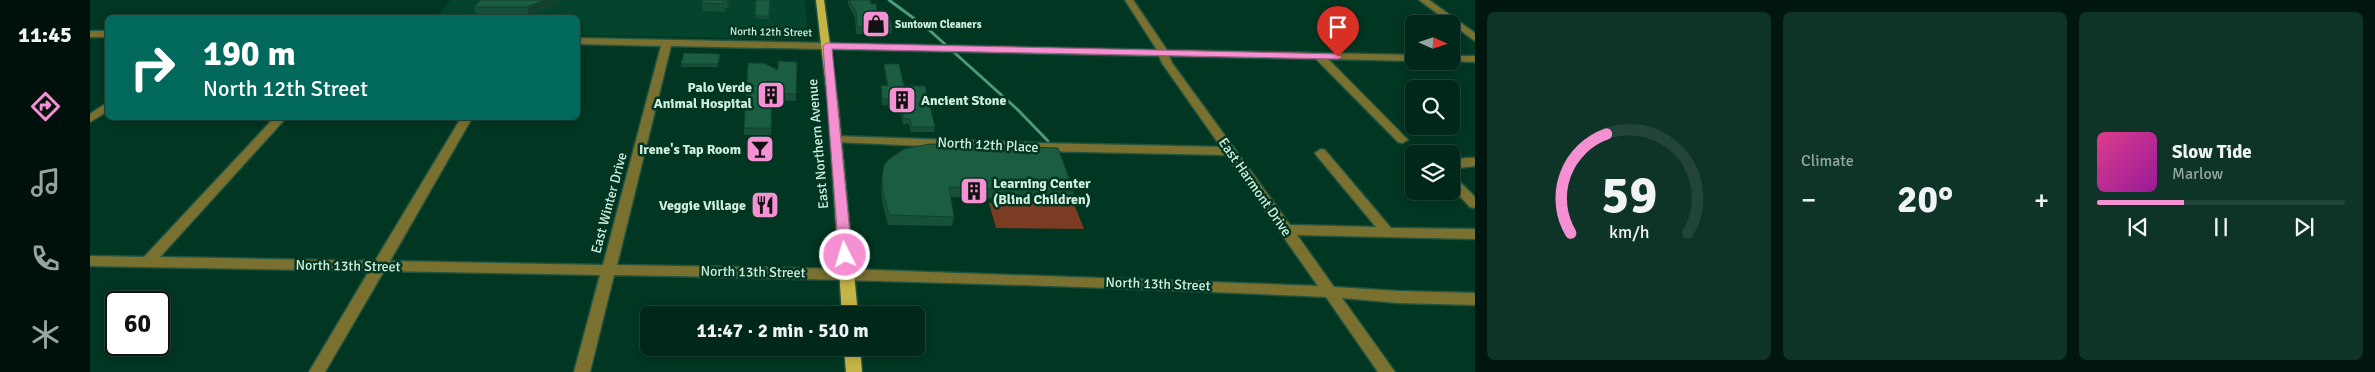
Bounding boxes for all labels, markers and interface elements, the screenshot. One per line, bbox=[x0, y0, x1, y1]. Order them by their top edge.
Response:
pin bbox=[1317, 6, 1359, 57]
shop icon: Suntown Cleaners bbox=[861, 9, 891, 39]
icon: arrive bbox=[1324, 13, 1352, 41]
north arrow bbox=[1405, 15, 1460, 70]
map controls bbox=[1405, 15, 1460, 200]
place label: Suntown Cleaners bbox=[895, 18, 982, 31]
text: 11:45 bbox=[18, 21, 72, 48]
street label: North 12th Street bbox=[730, 25, 813, 39]
text: 190 m bbox=[203, 32, 296, 75]
icon: right bbox=[120, 35, 185, 100]
text: North 12th Street bbox=[203, 75, 368, 102]
street label: East Northern Avenue bbox=[804, 78, 832, 210]
place label: Palo Verde Animal Hospital bbox=[654, 79, 753, 112]
building icon: Palo Verde Animal Hospital bbox=[756, 80, 786, 110]
button: search bbox=[1405, 80, 1460, 135]
building icon: Ancient Stone bbox=[887, 85, 917, 115]
icon: directions bbox=[28, 89, 63, 124]
place label: Ancient Stone bbox=[921, 92, 1006, 109]
bar icon: Irene's Tap Room bbox=[745, 134, 775, 164]
street label: North 12th Place bbox=[937, 134, 1039, 156]
street label: East Harmont Drive bbox=[1215, 135, 1295, 239]
text: Slow Tide bbox=[2172, 140, 2252, 164]
place label: Irene's Tap Room bbox=[639, 141, 741, 158]
button: layers bbox=[1405, 145, 1460, 200]
street label: East Winter Drive bbox=[587, 151, 631, 255]
text: Climate bbox=[1801, 151, 1854, 171]
text: 59 bbox=[1601, 163, 1657, 227]
text: Marlow bbox=[2172, 164, 2223, 184]
icon: music bbox=[28, 165, 63, 200]
place label: Learning Center (Blind Children) bbox=[993, 175, 1091, 208]
building icon: Learning Center (Blind Children) bbox=[959, 176, 989, 206]
text: 20° bbox=[1897, 176, 1953, 223]
text: − bbox=[1801, 183, 1816, 217]
text: + bbox=[2034, 183, 2049, 217]
restaurant icon: Veggie Village bbox=[750, 190, 780, 220]
place label: Veggie Village bbox=[659, 197, 746, 214]
icon: previous bbox=[2124, 213, 2152, 241]
icon: pause bbox=[2207, 213, 2235, 241]
icon: next bbox=[2290, 213, 2318, 241]
text: km/h bbox=[1609, 221, 1649, 243]
position arrow bbox=[818, 228, 870, 280]
icon: phone bbox=[28, 241, 63, 276]
street label: North 13th Street bbox=[295, 257, 401, 275]
street label: North 13th Street bbox=[700, 263, 806, 281]
street label: North 13th Street bbox=[1105, 274, 1211, 294]
speed limit sign: 60 bbox=[105, 291, 170, 356]
icon: climate bbox=[28, 317, 63, 352]
text: 11:47 · 2 min · 510 m bbox=[696, 319, 869, 343]

